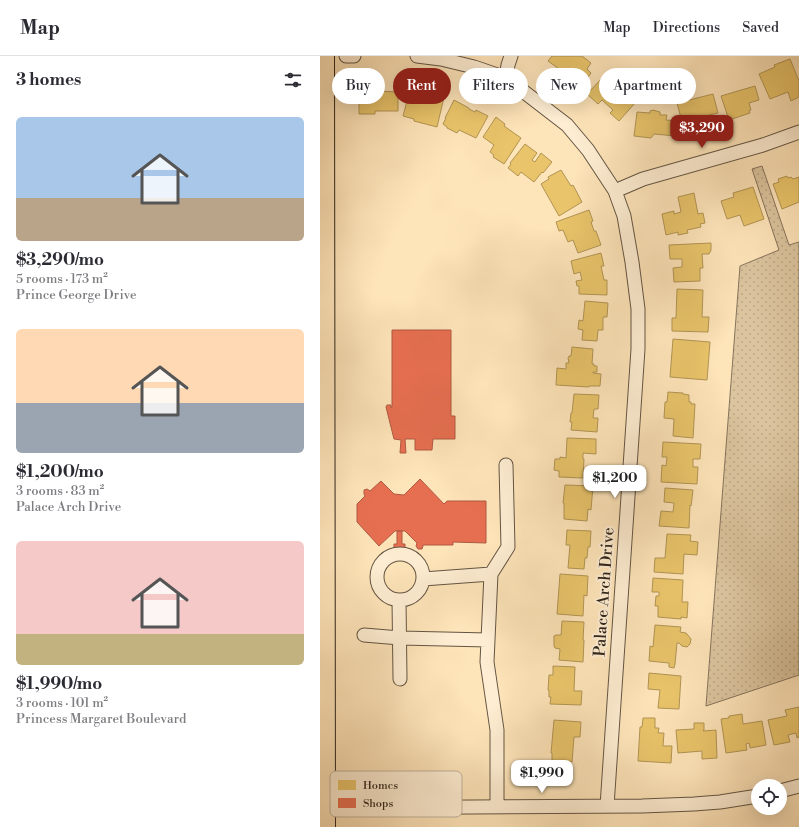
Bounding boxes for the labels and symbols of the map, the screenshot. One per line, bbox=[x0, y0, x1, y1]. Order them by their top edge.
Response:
pin: $3,290 bbox=[669, 115, 735, 149]
pin: $1,200 bbox=[582, 465, 648, 499]
street label: Palace Arch Drive bbox=[589, 527, 619, 657]
pin: $1,990 bbox=[509, 760, 575, 794]
legend bbox=[330, 771, 462, 817]
text: Homes bbox=[363, 779, 398, 793]
text: Shops bbox=[363, 797, 393, 811]

